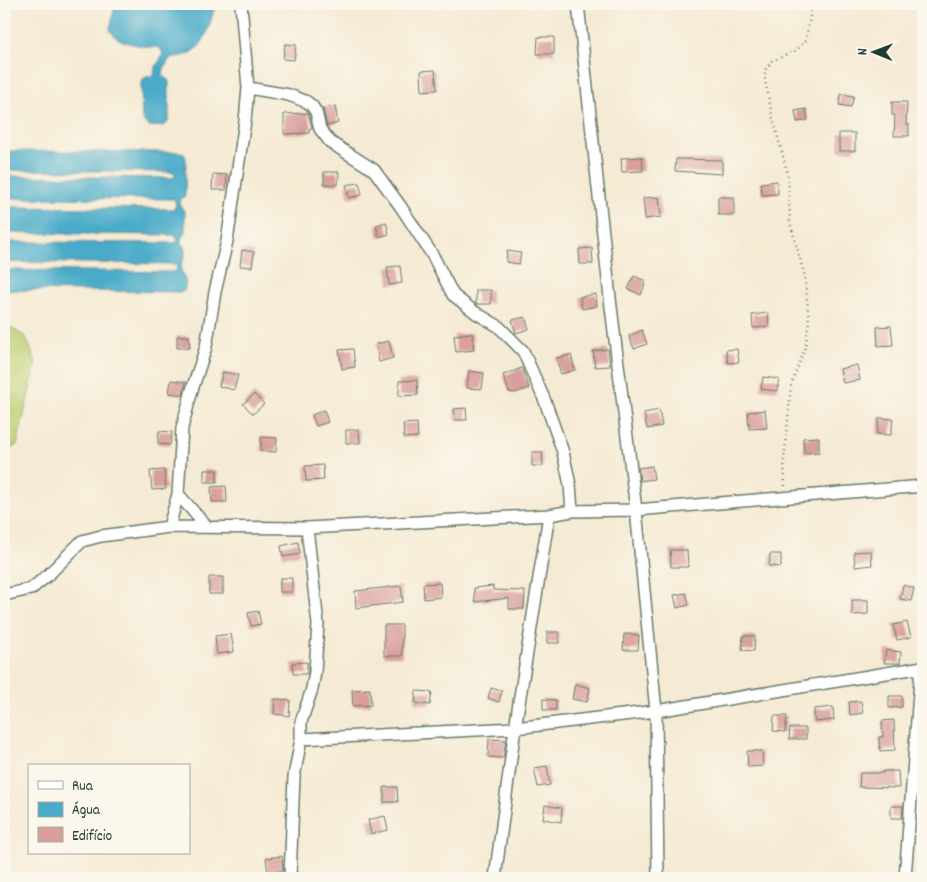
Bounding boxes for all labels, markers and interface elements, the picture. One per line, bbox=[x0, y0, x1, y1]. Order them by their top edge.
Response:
north arrow bbox=[850, 28, 900, 78]
text: N bbox=[853, 48, 873, 55]
legend bbox=[28, 764, 190, 854]
text: Rua bbox=[72, 776, 94, 798]
text: Água bbox=[72, 800, 101, 822]
text: Edifício bbox=[72, 826, 112, 848]

